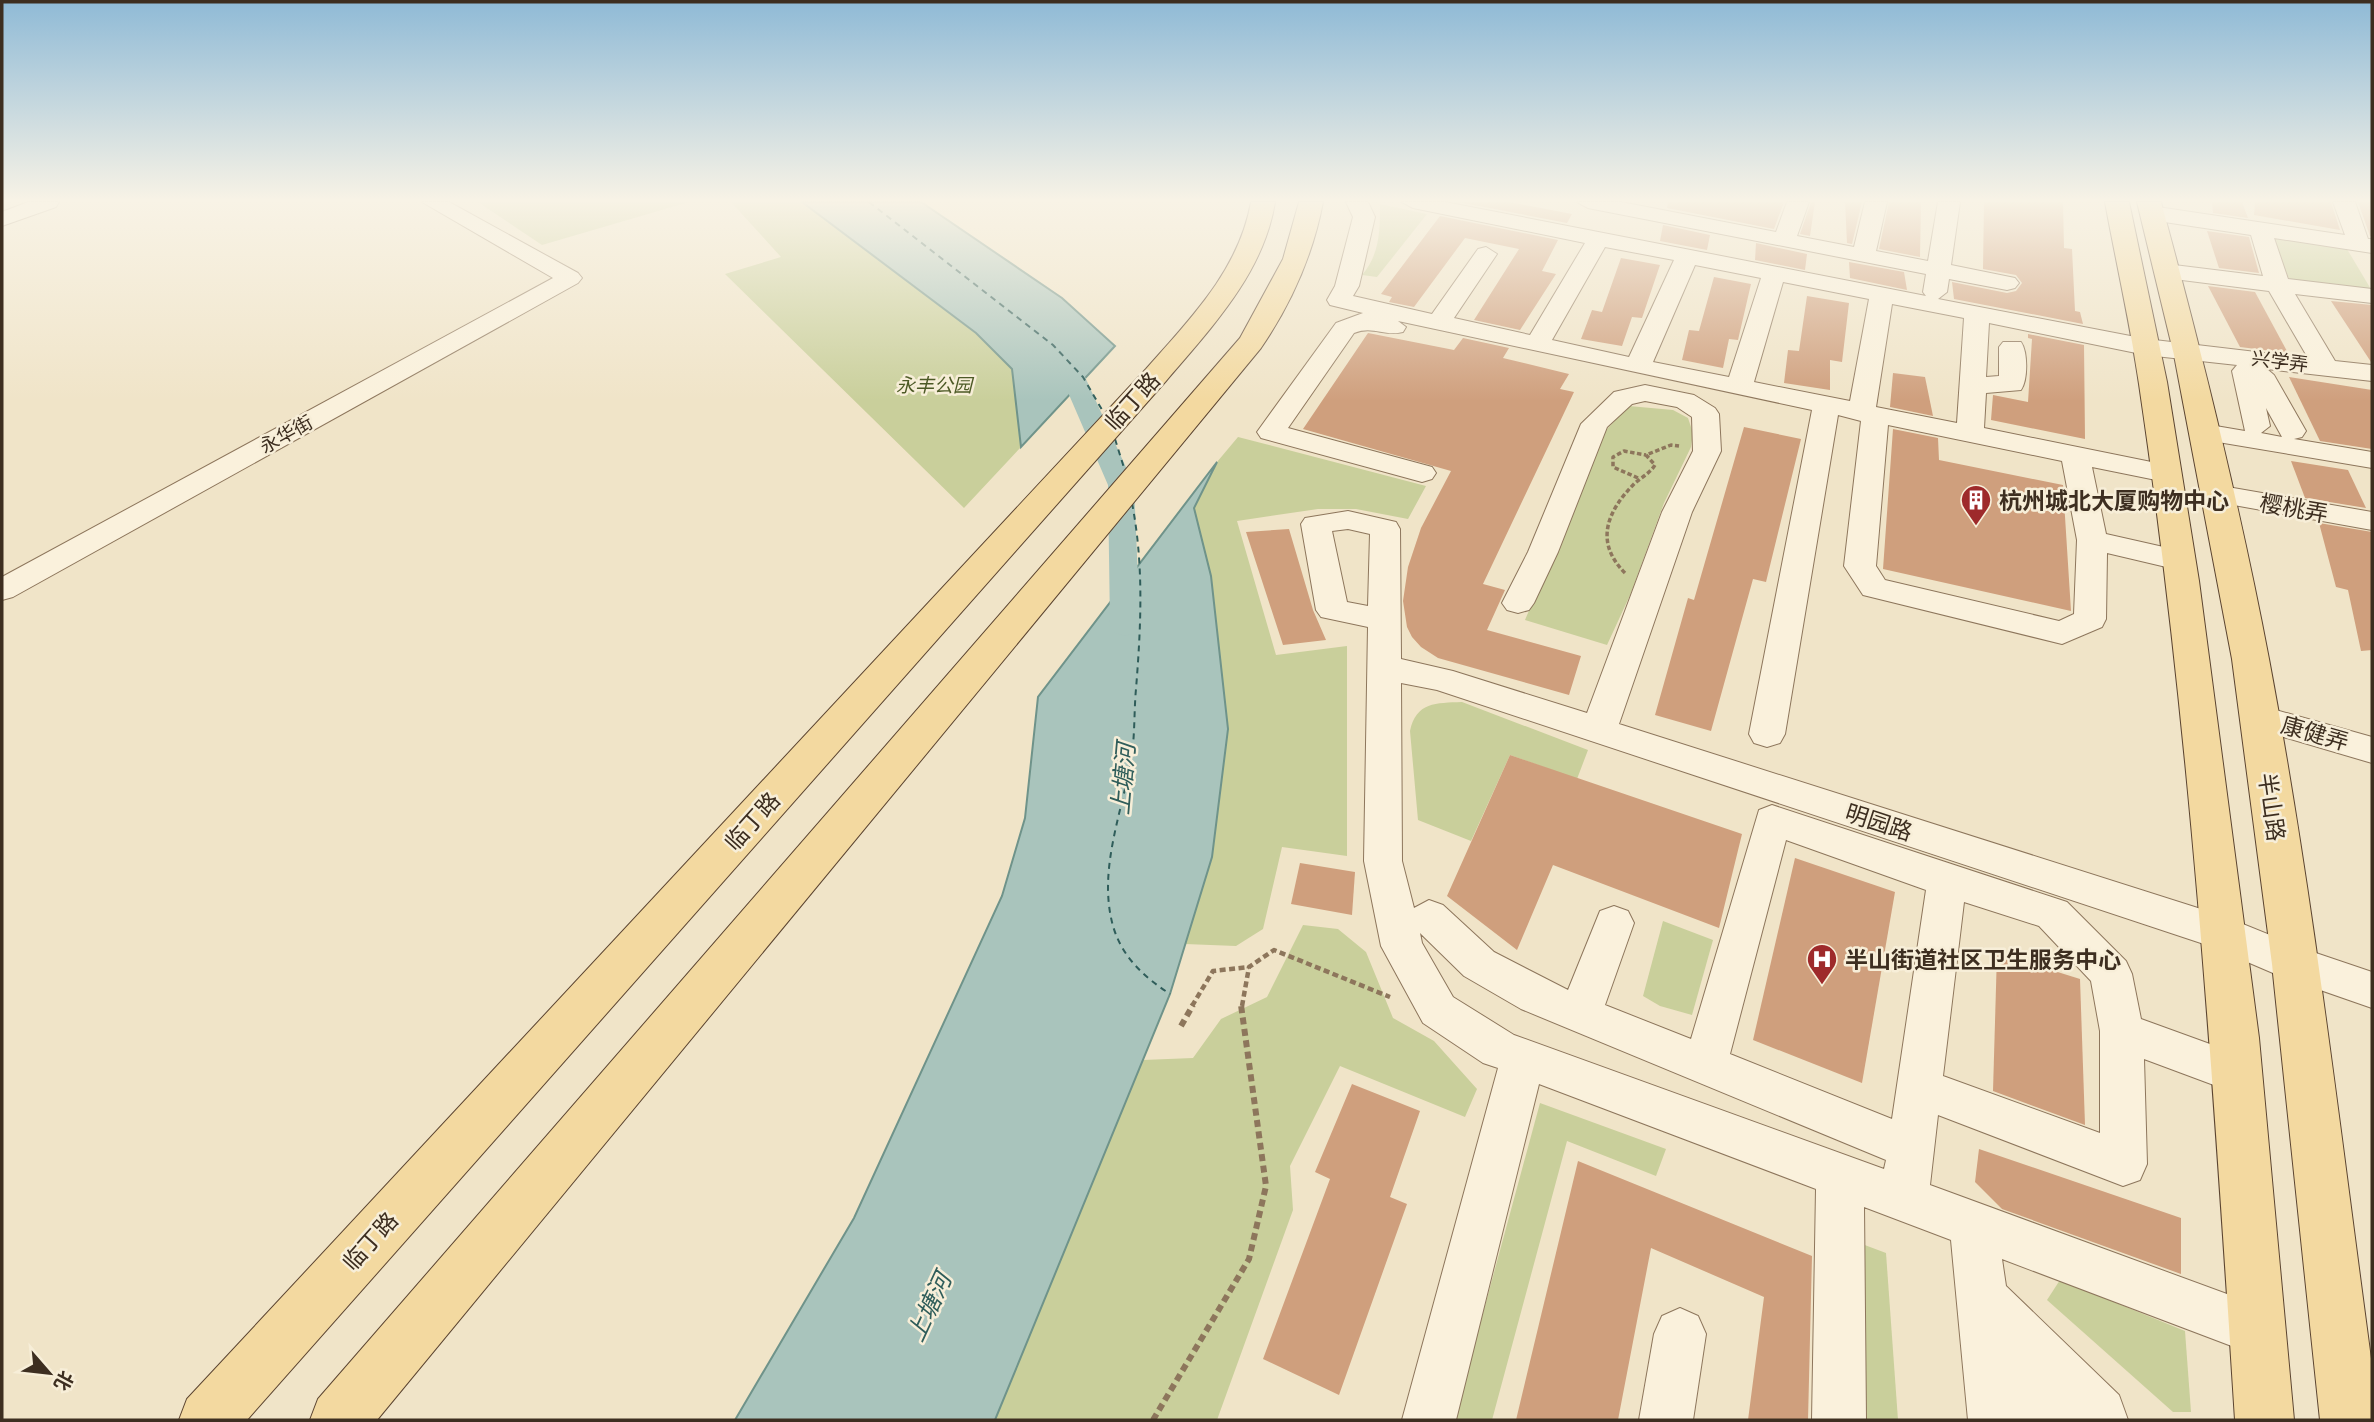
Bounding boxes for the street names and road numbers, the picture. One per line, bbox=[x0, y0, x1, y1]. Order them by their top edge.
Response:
street label: 兴学弄 bbox=[2250, 346, 2310, 376]
street label: 临丁路 bbox=[1098, 366, 1166, 436]
street label: 永华街 bbox=[255, 410, 317, 458]
street label: 樱桃弄 bbox=[2258, 488, 2330, 528]
street label: 康健弄 bbox=[2278, 710, 2352, 756]
street label: 半山路 bbox=[2253, 771, 2291, 843]
street label: 临丁路 bbox=[718, 786, 786, 856]
street label: 明园路 bbox=[1842, 798, 1916, 846]
street label: 临丁路 bbox=[336, 1206, 404, 1276]

